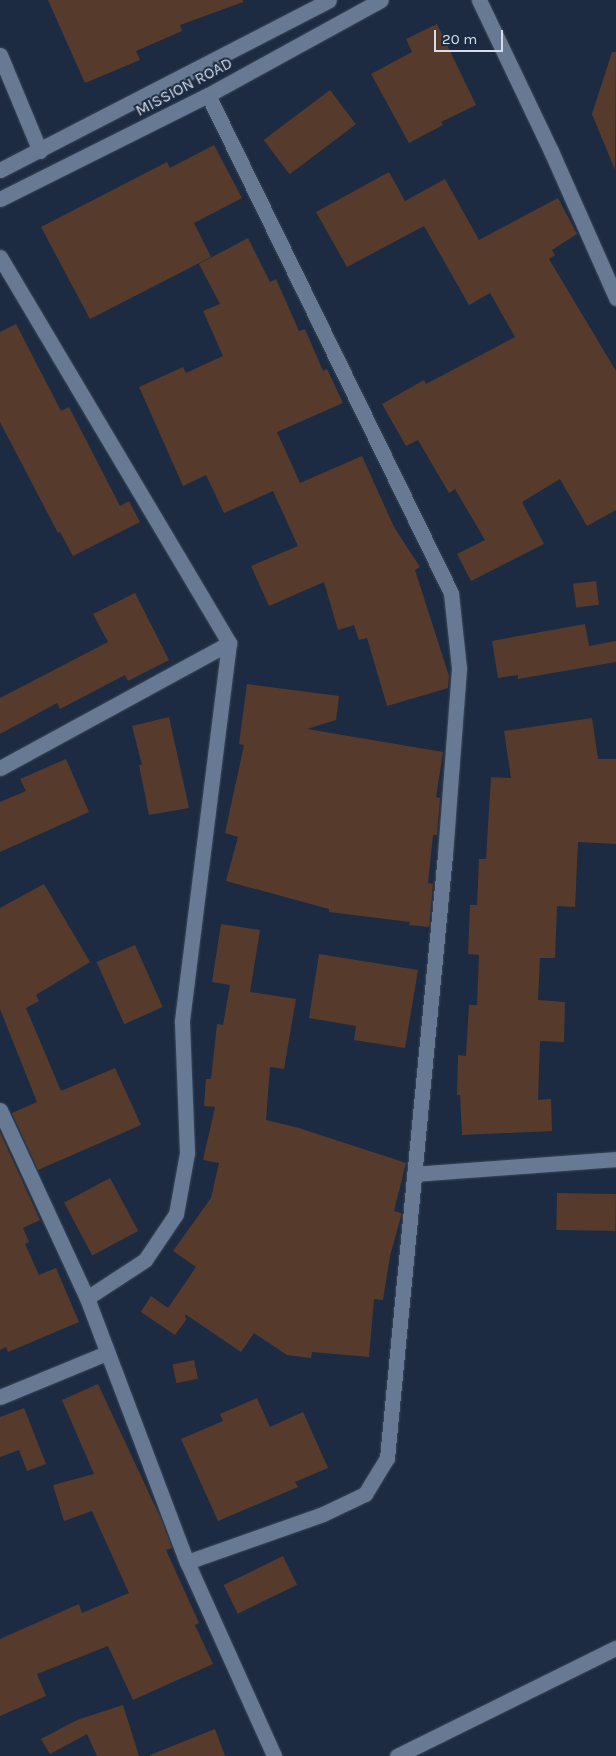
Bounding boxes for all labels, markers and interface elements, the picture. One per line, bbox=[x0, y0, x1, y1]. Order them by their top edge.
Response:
scale bar bbox=[436, 20, 505, 52]
text: 20 m bbox=[442, 30, 477, 48]
street label: MISSION ROAD bbox=[132, 53, 236, 121]

